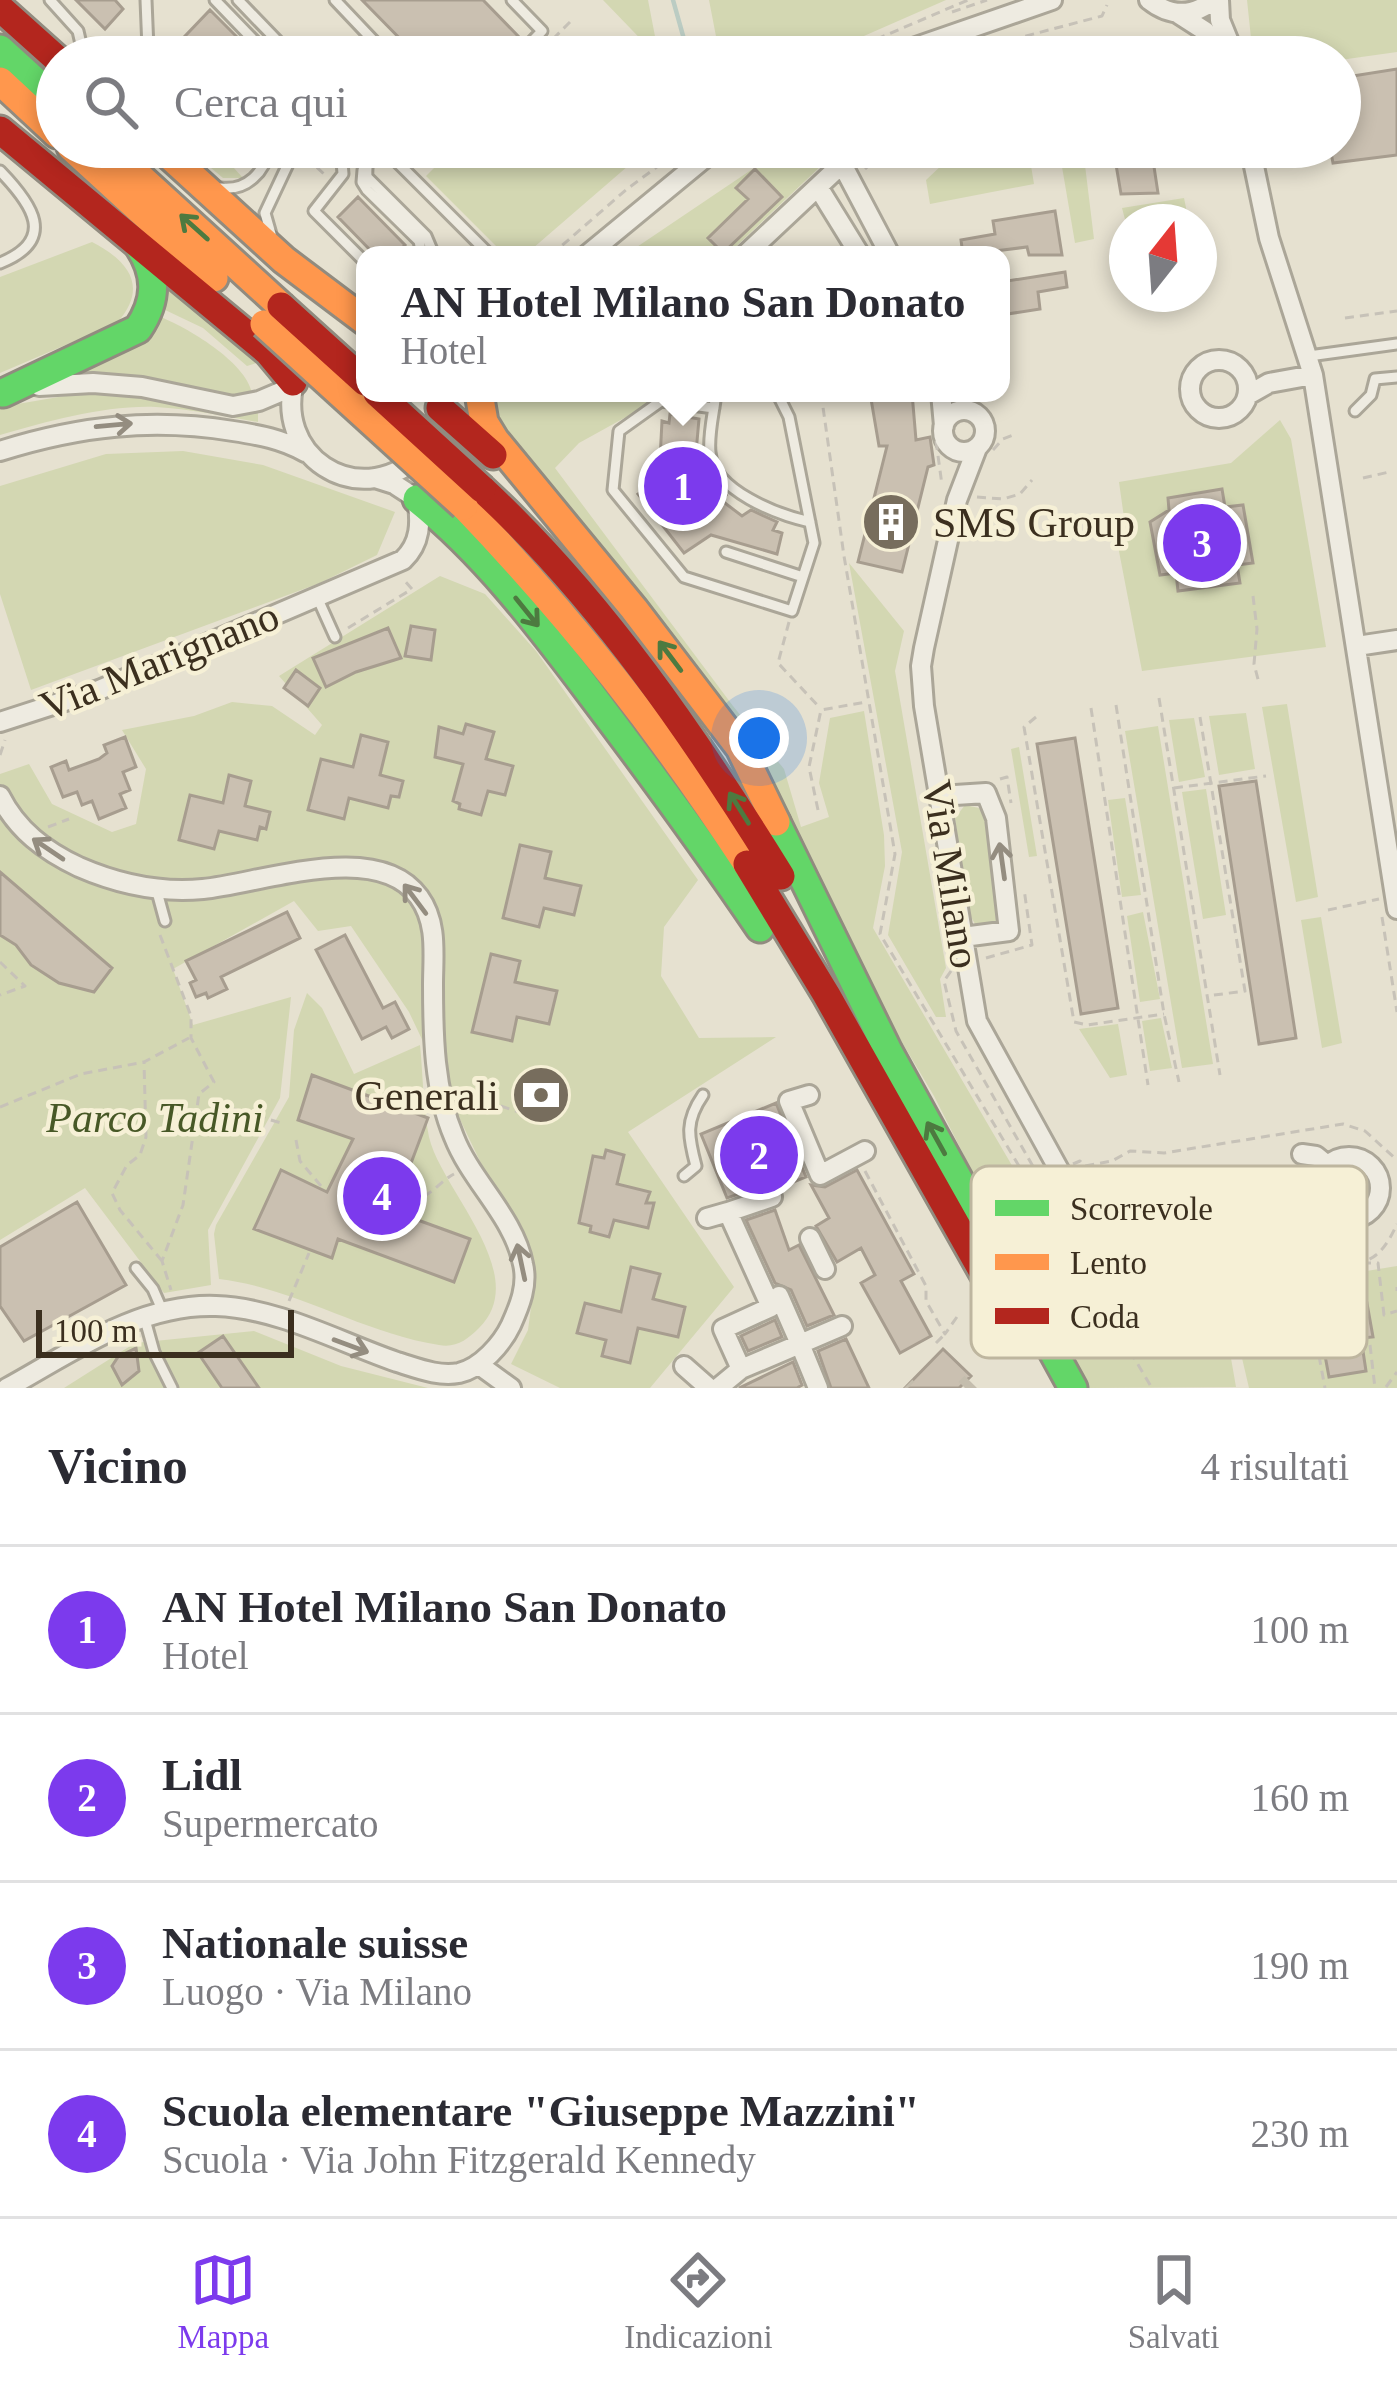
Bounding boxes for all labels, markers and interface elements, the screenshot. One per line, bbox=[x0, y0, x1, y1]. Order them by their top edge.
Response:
search box bbox=[36, 36, 1361, 168]
icon: search bbox=[78, 69, 144, 135]
text: Cerca qui bbox=[174, 77, 348, 127]
north arrow bbox=[1109, 204, 1217, 312]
one-way arrow bbox=[180, 214, 210, 241]
popup bbox=[356, 246, 1010, 402]
text: AN Hotel Milano San Donato bbox=[400, 277, 966, 327]
text: Hotel bbox=[400, 329, 487, 372]
one-way arrow bbox=[94, 414, 133, 437]
pin: 1 bbox=[644, 441, 722, 531]
building icon: SMS Group bbox=[860, 491, 922, 553]
pin: 3 bbox=[1163, 498, 1241, 588]
place label: SMS Group bbox=[933, 500, 1135, 546]
street label: Via Marignano bbox=[34, 592, 285, 730]
one-way arrow bbox=[513, 595, 540, 627]
one-way arrow bbox=[657, 641, 684, 673]
your location bbox=[729, 708, 789, 768]
street label: Via Milano bbox=[913, 777, 989, 972]
one-way arrow bbox=[727, 792, 752, 826]
one-way arrow bbox=[31, 836, 65, 861]
one-way arrow bbox=[991, 842, 1013, 881]
one-way arrow bbox=[403, 884, 429, 916]
bank icon: Generali bbox=[510, 1064, 572, 1126]
place label: Generali bbox=[354, 1073, 499, 1119]
park label: Parco Tadini bbox=[45, 1095, 264, 1141]
pin: 2 bbox=[720, 1110, 798, 1200]
one-way arrow bbox=[924, 1122, 947, 1157]
pin: 4 bbox=[343, 1151, 421, 1241]
legend bbox=[971, 1166, 1367, 1358]
text: Scorrevole bbox=[1070, 1191, 1213, 1227]
one-way arrow bbox=[509, 1244, 531, 1283]
text: Lento bbox=[1070, 1245, 1147, 1281]
text: Coda bbox=[1070, 1299, 1140, 1335]
scale bar bbox=[36, 1304, 294, 1357]
text: 100 m bbox=[54, 1313, 137, 1349]
one-way arrow bbox=[332, 1337, 369, 1358]
text: Vicino bbox=[48, 1438, 188, 1494]
text: 4 risultati bbox=[1201, 1445, 1349, 1488]
text: AN Hotel Milano San Donato bbox=[162, 1582, 727, 1632]
text: 1 bbox=[77, 1608, 97, 1651]
text: 100 m bbox=[1250, 1608, 1349, 1651]
text: Hotel bbox=[162, 1634, 249, 1677]
text: Lidl bbox=[162, 1750, 242, 1800]
text: 2 bbox=[77, 1776, 97, 1819]
text: 160 m bbox=[1250, 1776, 1349, 1819]
text: Supermercato bbox=[162, 1802, 379, 1845]
text: Nationale suisse bbox=[162, 1918, 468, 1968]
text: 3 bbox=[77, 1944, 97, 1987]
text: 190 m bbox=[1250, 1944, 1349, 1987]
text: Luogo · Via Milano bbox=[162, 1970, 472, 2013]
text: Scuola elementare "Giuseppe Mazzini" bbox=[162, 2086, 920, 2136]
text: 4 bbox=[77, 2112, 97, 2155]
text: 230 m bbox=[1250, 2112, 1349, 2155]
text: Scuola · Via John Fitzgerald Kennedy bbox=[162, 2138, 756, 2181]
tab: Mappa bbox=[178, 2247, 269, 2356]
tab: Indicazioni bbox=[624, 2247, 773, 2356]
tab: Salvati bbox=[1128, 2247, 1219, 2356]

